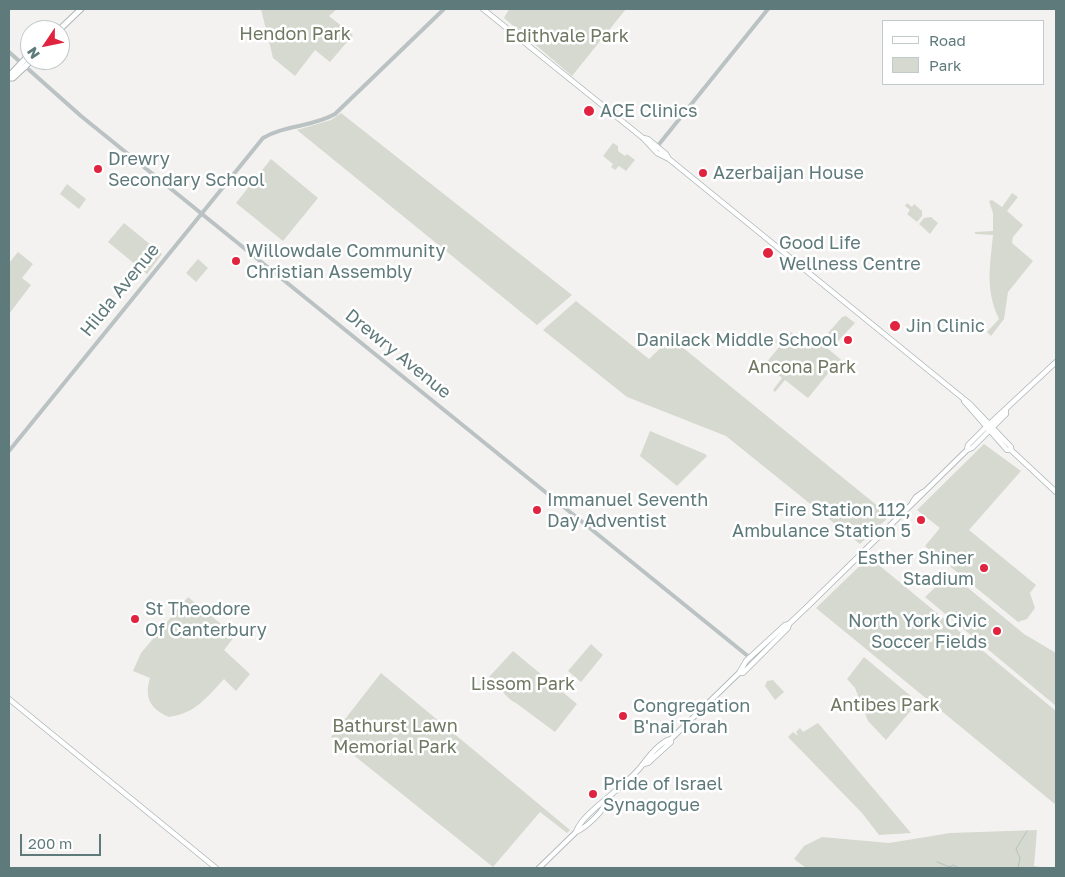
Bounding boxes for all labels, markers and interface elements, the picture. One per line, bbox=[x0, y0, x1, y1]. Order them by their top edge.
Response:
north arrow bbox=[20, 20, 70, 70]
legend bbox=[882, 20, 1045, 85]
park label: Hendon Park bbox=[239, 23, 351, 45]
park label: Edithvale Park bbox=[505, 25, 629, 47]
text: Road bbox=[929, 31, 966, 49]
text: N bbox=[23, 44, 43, 62]
text: Park bbox=[929, 56, 961, 74]
place label: ACE Clinics bbox=[600, 100, 697, 122]
marker: ACE Clinics bbox=[582, 104, 596, 118]
place label: Drewry Secondary School bbox=[108, 148, 265, 190]
place label: Azerbaijan House bbox=[713, 162, 864, 184]
marker: Drewry Secondary School bbox=[92, 163, 104, 175]
marker: Azerbaijan House bbox=[697, 167, 709, 179]
place label: Good Life Wellness Centre bbox=[779, 232, 921, 274]
street label: Hilda Avenue bbox=[76, 239, 164, 341]
place label: Willowdale Community Christian Assembly bbox=[246, 240, 446, 282]
marker: Good Life Wellness Centre bbox=[761, 246, 775, 260]
marker: Willowdale Community Christian Assembly bbox=[230, 255, 242, 267]
street label: Drewry Avenue bbox=[341, 305, 455, 403]
place label: Jin Clinic bbox=[906, 315, 985, 337]
marker: Jin Clinic bbox=[888, 319, 902, 333]
place label: Danilack Middle School bbox=[636, 329, 838, 351]
marker: Danilack Middle School bbox=[842, 334, 854, 346]
park label: Ancona Park bbox=[748, 356, 856, 378]
place label: Immanuel Seventh Day Adventist bbox=[547, 489, 708, 532]
place label: Fire Station 112, Ambulance Station 5 bbox=[732, 499, 911, 542]
marker: Immanuel Seventh Day Adventist bbox=[531, 504, 543, 516]
marker: Fire Station 112, Ambulance Station 5 bbox=[915, 514, 927, 526]
place label: Esther Shiner Stadium bbox=[857, 547, 974, 590]
marker: Esther Shiner Stadium bbox=[978, 562, 990, 574]
place label: St Theodore Of Canterbury bbox=[145, 598, 267, 640]
place label: North York Civic Soccer Fields bbox=[848, 610, 987, 652]
marker: St Theodore Of Canterbury bbox=[129, 613, 141, 625]
marker: North York Civic Soccer Fields bbox=[991, 625, 1003, 637]
park label: Lissom Park bbox=[471, 673, 575, 695]
park label: Antibes Park bbox=[830, 694, 940, 716]
place label: Congregation B'nai Torah bbox=[633, 695, 750, 738]
marker: Congregation B'nai Torah bbox=[617, 710, 629, 722]
park label: Bathurst Lawn Memorial Park bbox=[332, 715, 458, 758]
place label: Pride of Israel Synagogue bbox=[603, 773, 723, 816]
marker: Pride of Israel Synagogue bbox=[587, 788, 599, 800]
scale bar bbox=[22, 824, 104, 856]
text: 200 m bbox=[28, 834, 72, 852]

